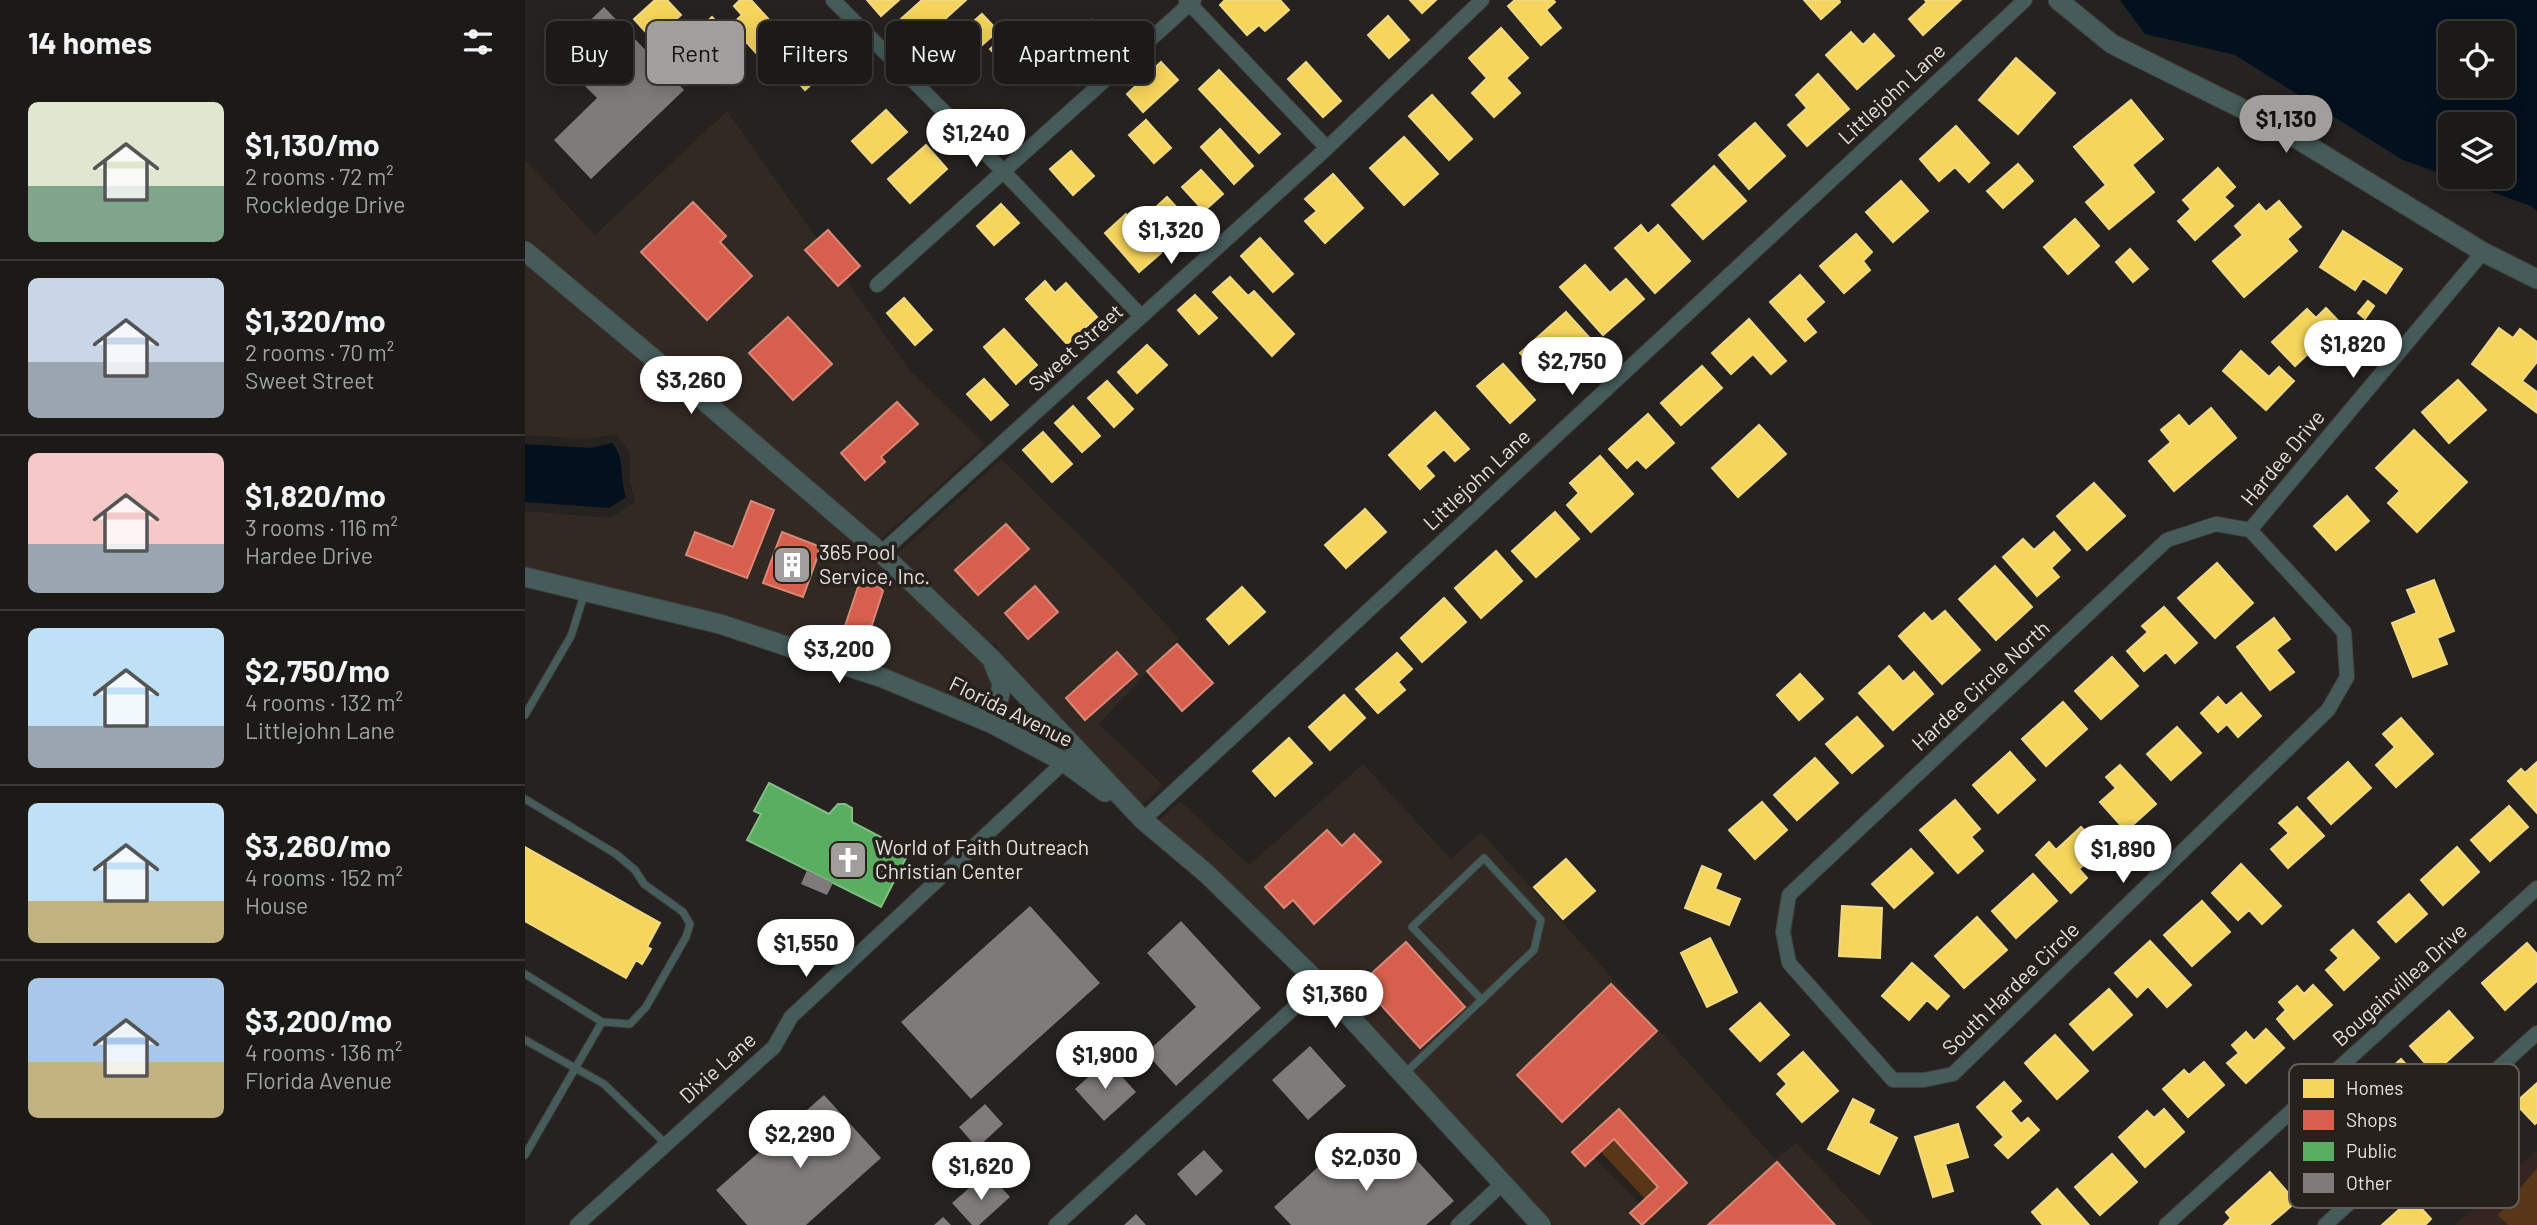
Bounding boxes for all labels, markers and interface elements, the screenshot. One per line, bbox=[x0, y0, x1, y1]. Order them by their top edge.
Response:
chip: Buy bbox=[546, 21, 633, 84]
chip: Rent bbox=[647, 21, 744, 84]
chip: Filters bbox=[758, 21, 872, 84]
chip: New bbox=[886, 21, 980, 84]
chip: Apartment bbox=[994, 21, 1154, 84]
map controls bbox=[2438, 21, 2515, 189]
button: locate bbox=[2438, 21, 2515, 98]
icon: filters bbox=[459, 23, 497, 61]
text: 14 homes bbox=[28, 24, 152, 60]
street label: Littlejohn Lane bbox=[1832, 37, 1950, 149]
pin: $1,130 bbox=[2229, 96, 2343, 155]
text: $1,130 bbox=[2255, 104, 2317, 132]
pin: $1,240 bbox=[919, 110, 1033, 169]
button: layers bbox=[2438, 112, 2515, 189]
text: $1,240 bbox=[942, 118, 1010, 146]
text: $1,130/mo bbox=[245, 126, 380, 162]
icon: home bbox=[84, 130, 168, 214]
text: 2 rooms · 72 m² bbox=[245, 162, 394, 190]
text: Rockledge Drive bbox=[245, 190, 406, 218]
pin: $1,320 bbox=[1114, 206, 1228, 266]
text: $1,320 bbox=[1138, 215, 1204, 243]
street label: Sweet Street bbox=[1023, 298, 1127, 396]
text: $1,320/mo bbox=[245, 302, 386, 338]
icon: home bbox=[84, 306, 168, 390]
pin: $1,820 bbox=[2296, 320, 2410, 380]
text: $1,820 bbox=[2320, 329, 2386, 357]
text: 2 rooms · 70 m² bbox=[245, 338, 394, 366]
pin: $2,750 bbox=[1515, 338, 1629, 397]
text: $2,750 bbox=[1537, 346, 1607, 374]
pin: $3,260 bbox=[634, 356, 748, 416]
text: $3,260 bbox=[656, 365, 726, 393]
text: Sweet Street bbox=[245, 366, 375, 394]
street label: Hardee Drive bbox=[2235, 404, 2329, 510]
street label: Littlejohn Lane bbox=[1417, 423, 1535, 535]
text: $1,820/mo bbox=[245, 477, 386, 513]
icon: home bbox=[84, 481, 168, 565]
text: 3 rooms · 116 m² bbox=[245, 513, 398, 541]
place label: 365 Pool Service, Inc. bbox=[819, 539, 930, 588]
text: Hardee Drive bbox=[245, 541, 373, 569]
building icon: 365 Pool Service, Inc. bbox=[771, 544, 813, 586]
street label: Hardee Circle North bbox=[1906, 615, 2054, 755]
pin: $3,200 bbox=[782, 626, 896, 685]
text: $3,200 bbox=[804, 634, 874, 662]
text: $2,750/mo bbox=[245, 652, 390, 688]
icon: home bbox=[84, 656, 168, 740]
street label: Florida Avenue bbox=[946, 670, 1078, 751]
text: 4 rooms · 132 m² bbox=[245, 688, 403, 716]
text: Littlejohn Lane bbox=[245, 716, 395, 744]
pin: $1,890 bbox=[2066, 826, 2180, 885]
text: $3,260/mo bbox=[245, 827, 391, 863]
icon: home bbox=[84, 831, 168, 915]
place label: World of Faith Outreach Christian Center bbox=[875, 834, 1089, 883]
text: $1,890 bbox=[2090, 834, 2156, 862]
church icon: World of Faith Outreach Christian Center bbox=[827, 839, 869, 881]
text: 4 rooms · 152 m² bbox=[245, 863, 403, 891]
text: House bbox=[245, 891, 308, 919]
street label: South Hardee Circle bbox=[1936, 916, 2084, 1060]
street label: Bougainvillea Drive bbox=[2327, 917, 2471, 1051]
pin: $1,550 bbox=[749, 920, 863, 979]
text: $1,550 bbox=[773, 928, 839, 956]
pin: $1,360 bbox=[1278, 970, 1392, 1030]
text: $1,360 bbox=[1302, 979, 1368, 1007]
text: $3,200/mo bbox=[245, 1002, 392, 1038]
icon: home bbox=[84, 1006, 168, 1090]
street label: Dixie Lane bbox=[674, 1026, 760, 1108]
pin: $1,900 bbox=[1048, 1032, 1162, 1091]
text: 4 rooms · 136 m² bbox=[245, 1038, 403, 1066]
text: $1,900 bbox=[1072, 1040, 1138, 1068]
legend bbox=[2289, 1064, 2519, 1208]
text: Florida Avenue bbox=[245, 1066, 392, 1094]
text: Homes bbox=[2346, 1076, 2403, 1099]
text: Shops bbox=[2346, 1108, 2397, 1131]
pin: $2,290 bbox=[743, 1110, 857, 1170]
text: $2,290 bbox=[765, 1119, 835, 1147]
pin: $2,030 bbox=[1309, 1134, 1423, 1193]
text: Public bbox=[2346, 1139, 2397, 1162]
pin: $1,620 bbox=[924, 1142, 1038, 1202]
text: $2,030 bbox=[1331, 1142, 1401, 1170]
text: $1,620 bbox=[948, 1151, 1014, 1179]
text: Other bbox=[2346, 1171, 2392, 1194]

